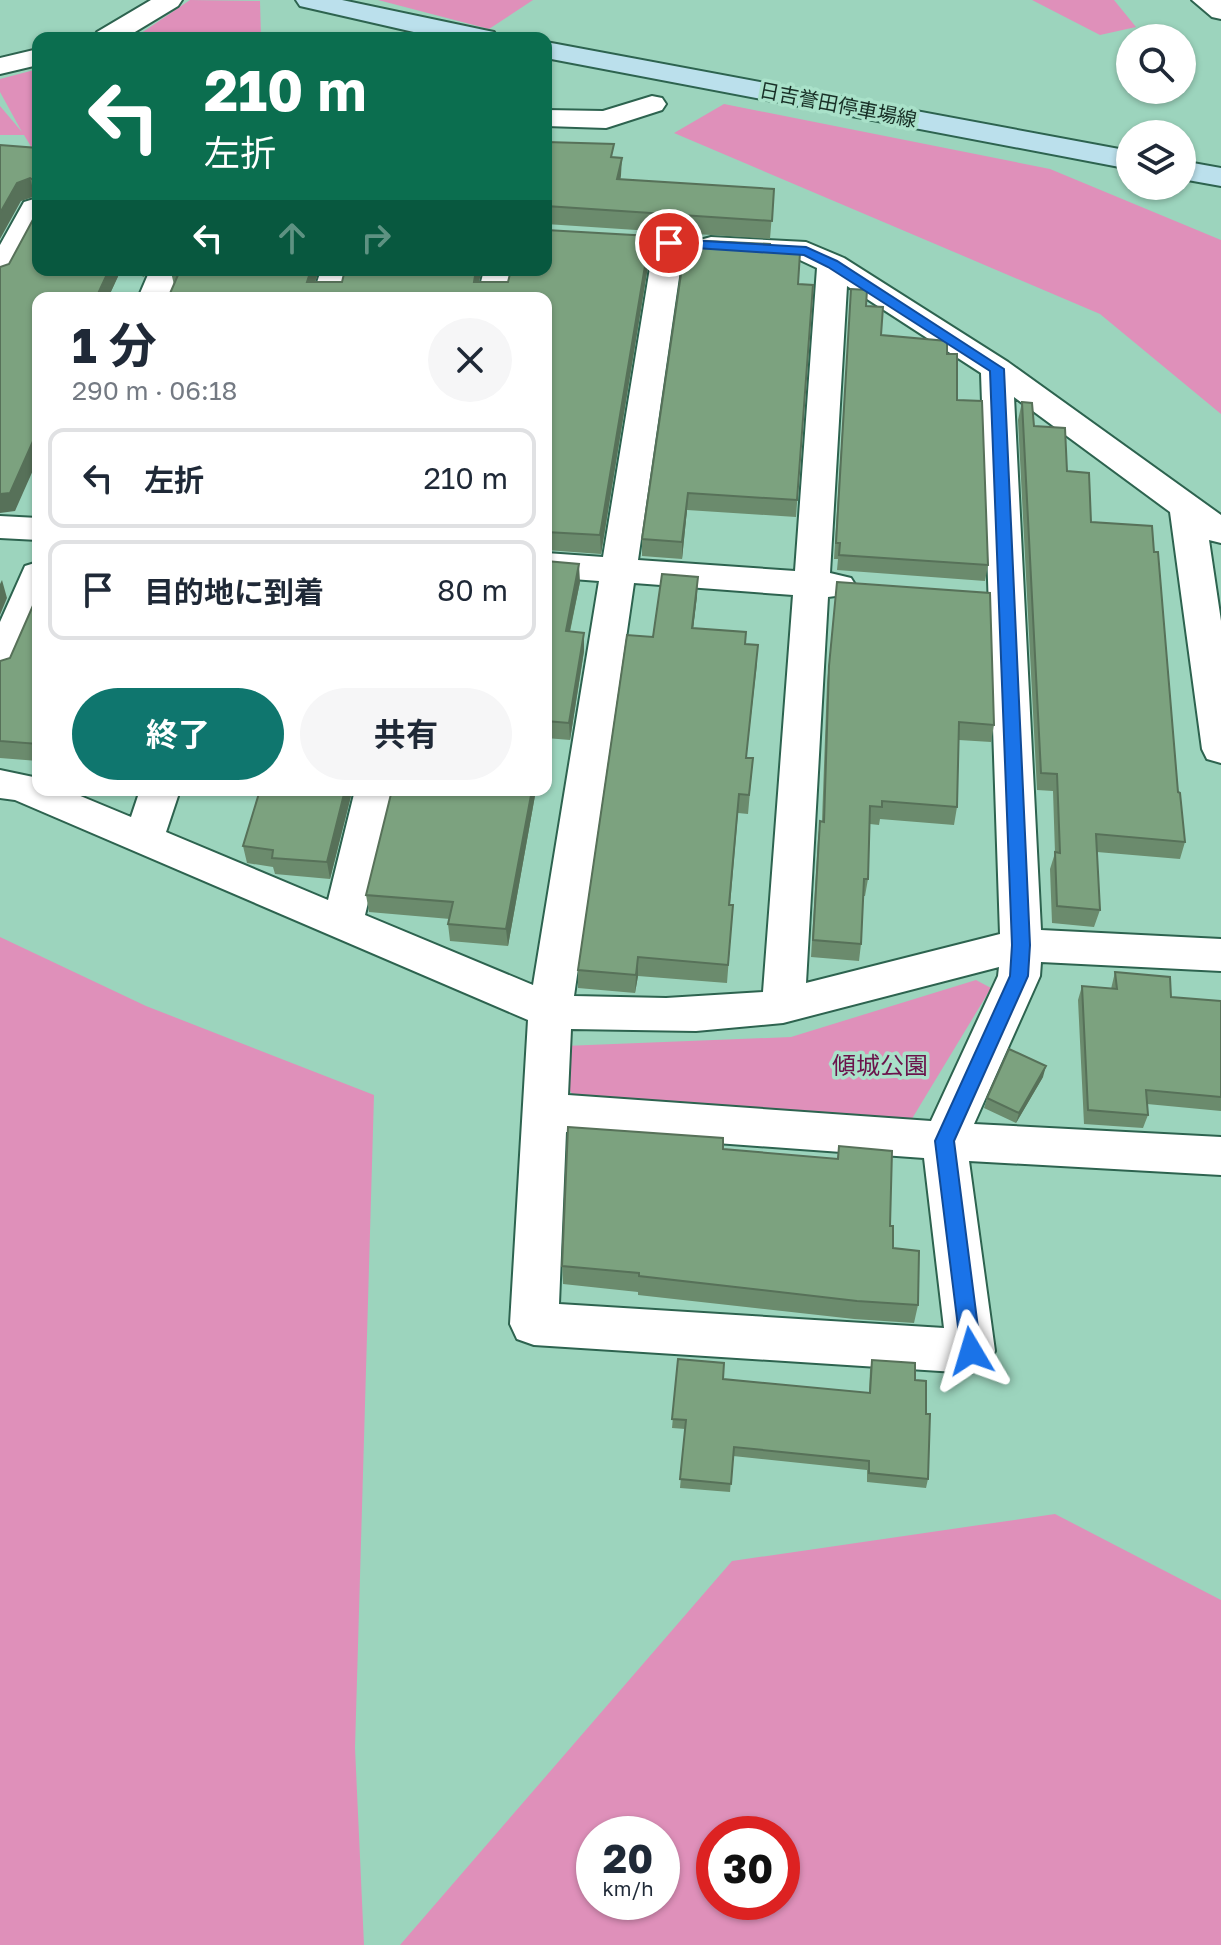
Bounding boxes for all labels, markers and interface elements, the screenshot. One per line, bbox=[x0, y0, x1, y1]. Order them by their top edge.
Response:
map controls bbox=[1116, 24, 1196, 200]
button: search bbox=[1116, 24, 1196, 104]
text: 210 m bbox=[204, 56, 366, 123]
icon: left bbox=[72, 64, 176, 168]
street label: 日吉誉田停車場線 bbox=[757, 77, 919, 131]
button: layers bbox=[1116, 120, 1196, 200]
text: 左折 bbox=[204, 131, 276, 174]
pin bbox=[635, 209, 703, 277]
icon: left bbox=[186, 216, 230, 260]
icon: ahead bbox=[270, 216, 314, 260]
icon: right bbox=[354, 216, 398, 260]
icon: arrive bbox=[647, 221, 691, 265]
text: 1 分 bbox=[72, 316, 157, 374]
button: close bbox=[428, 318, 512, 402]
text: 290 m · 06:18 bbox=[72, 375, 237, 406]
icon: left bbox=[76, 456, 120, 500]
text: 210 m bbox=[423, 460, 508, 496]
text: 左折 bbox=[144, 462, 204, 498]
icon: arrive bbox=[76, 568, 120, 612]
text: 80 m bbox=[437, 572, 508, 608]
text: 目的地に到着 bbox=[144, 574, 324, 610]
button: 終了 bbox=[72, 688, 284, 780]
button: 共有 bbox=[300, 688, 512, 780]
park label: 傾城公園 bbox=[832, 1050, 928, 1079]
position arrow bbox=[929, 1309, 1013, 1393]
speed limit sign: 30 bbox=[696, 1816, 800, 1920]
text: 20 bbox=[603, 1834, 653, 1882]
text: km/h bbox=[603, 1876, 653, 1900]

